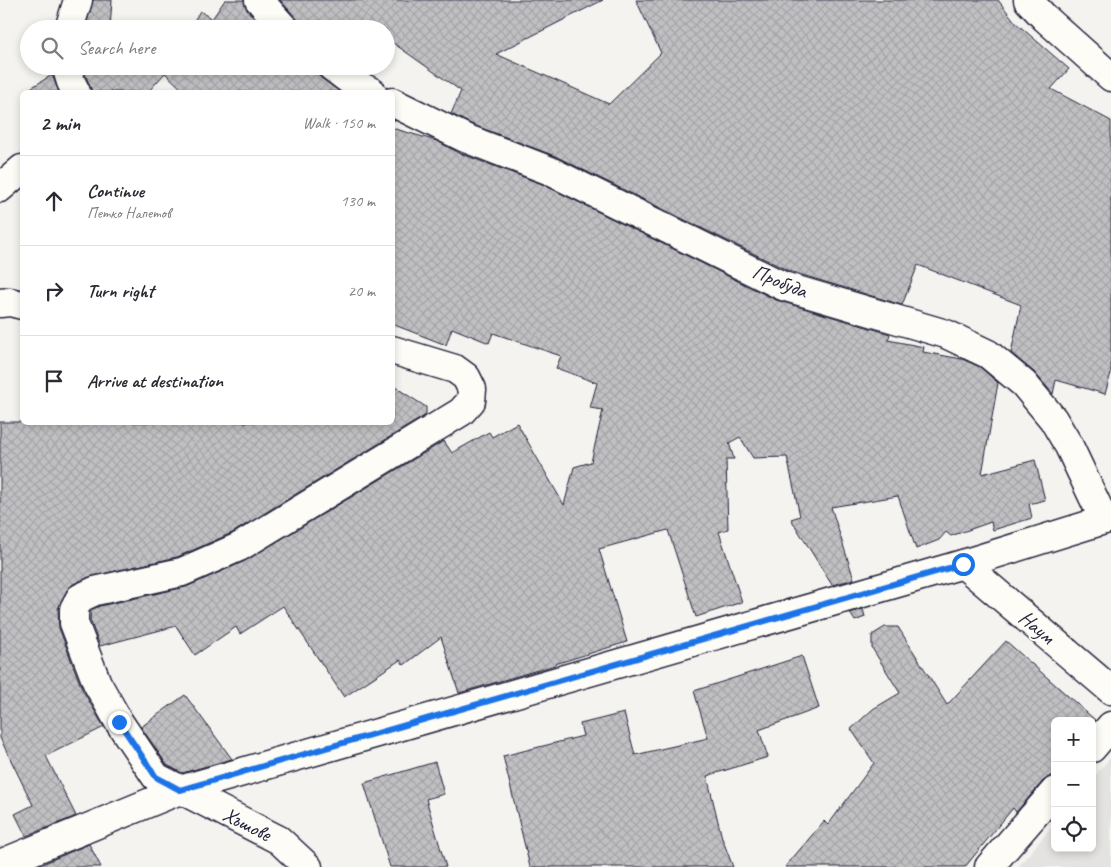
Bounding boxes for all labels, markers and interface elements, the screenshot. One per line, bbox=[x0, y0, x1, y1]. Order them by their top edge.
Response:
search box bbox=[20, 20, 395, 75]
icon: search bbox=[38, 34, 66, 62]
text: Search here bbox=[78, 36, 155, 60]
text: 2 min bbox=[40, 110, 80, 136]
text: Walk · 150 m bbox=[303, 113, 375, 133]
text: Continue bbox=[87, 179, 144, 203]
icon: ahead bbox=[40, 187, 68, 215]
text: 130 m bbox=[341, 191, 375, 211]
text: Петко Напетов bbox=[87, 203, 171, 223]
street label: Прoбудa bbox=[749, 258, 813, 304]
icon: right bbox=[40, 277, 68, 305]
text: Turn right bbox=[87, 279, 154, 303]
text: 20 m bbox=[348, 281, 375, 301]
icon: arrive bbox=[40, 367, 68, 395]
text: Arrive at destination bbox=[87, 369, 223, 393]
route start bbox=[952, 553, 975, 576]
street label: Наум bbox=[1014, 604, 1061, 650]
route end bbox=[108, 711, 131, 734]
map controls bbox=[1051, 717, 1096, 852]
button: + bbox=[1051, 717, 1096, 762]
button: − bbox=[1051, 762, 1096, 807]
street label: Хъшове bbox=[219, 801, 276, 848]
button: locate bbox=[1051, 807, 1096, 852]

